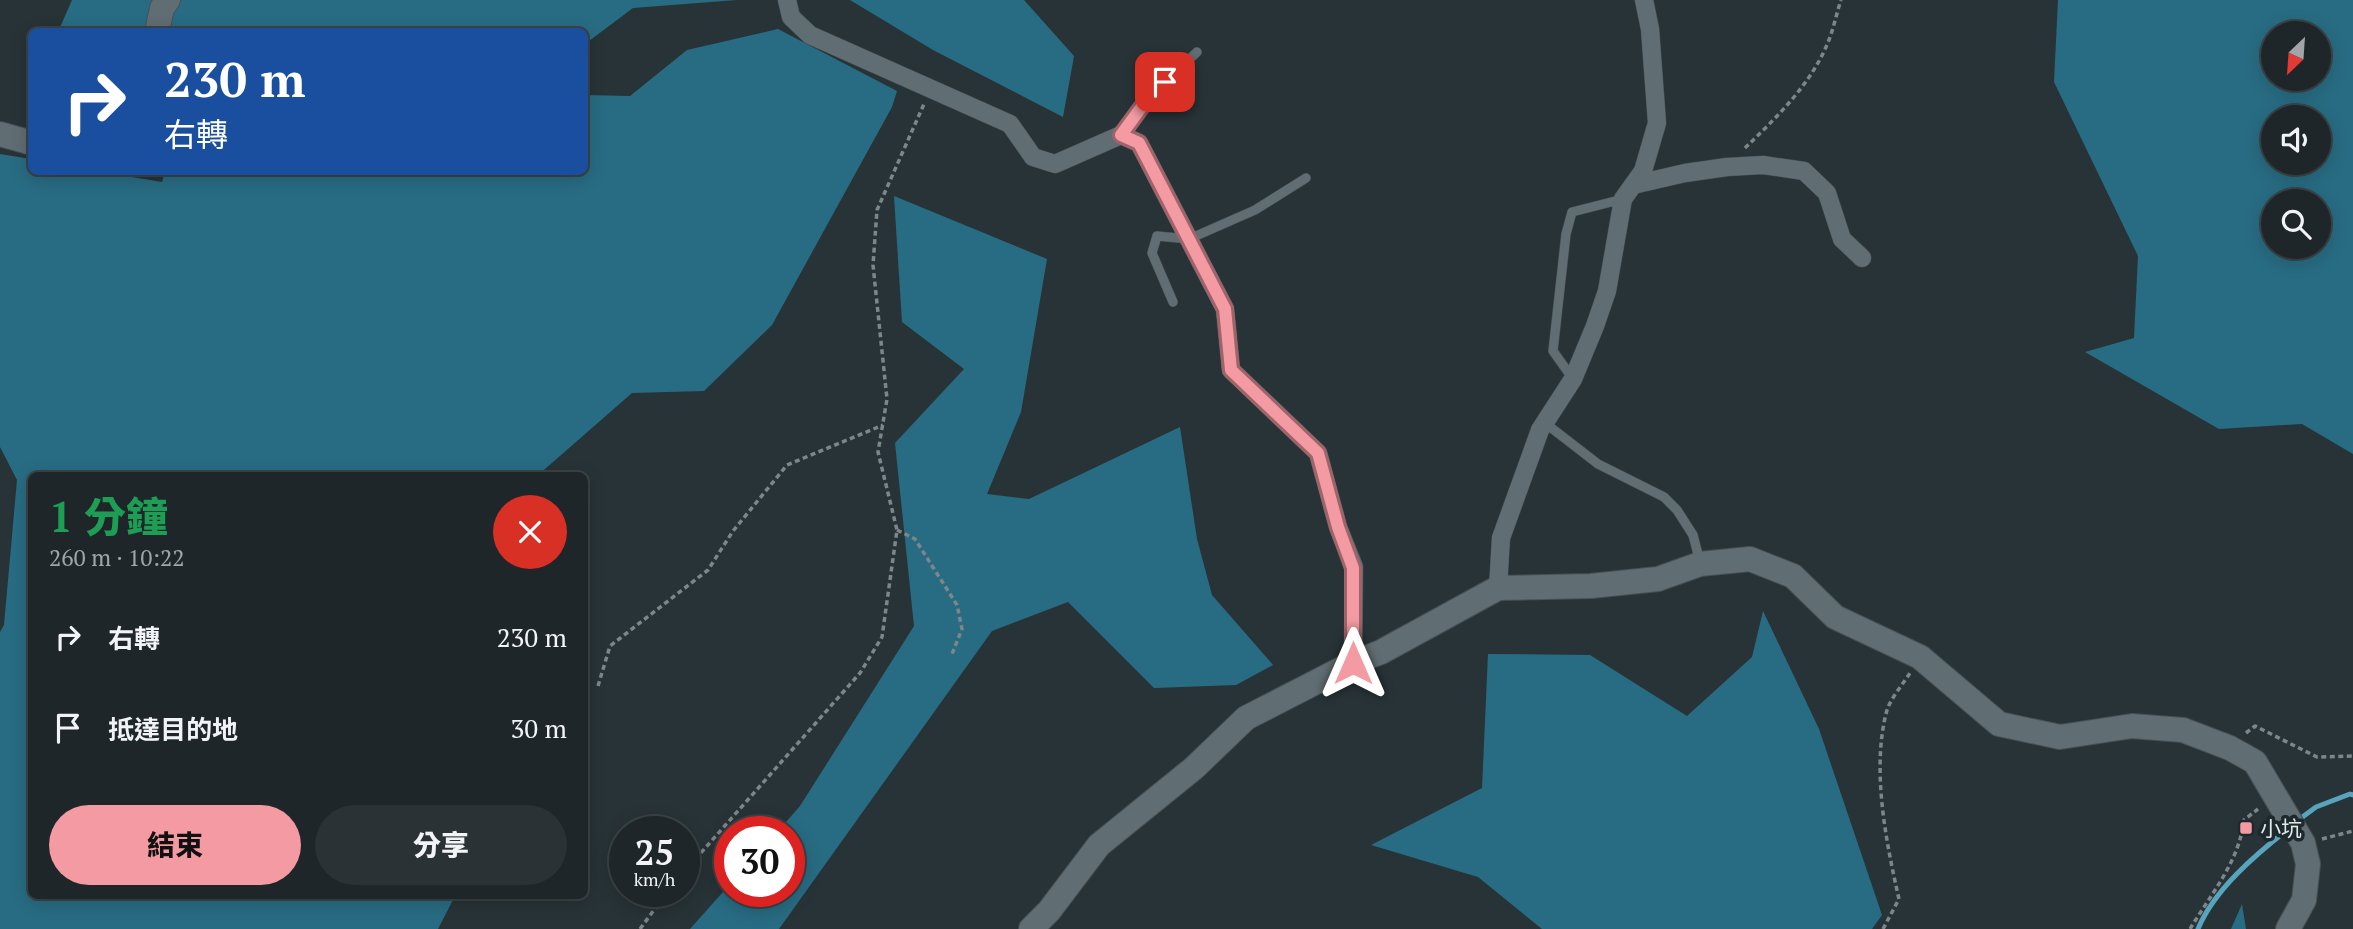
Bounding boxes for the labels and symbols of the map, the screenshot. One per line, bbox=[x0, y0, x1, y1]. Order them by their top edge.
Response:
north arrow bbox=[2261, 21, 2331, 91]
pin bbox=[1135, 52, 1195, 112]
position arrow bbox=[1316, 626, 1390, 700]
place label: 小坑 bbox=[2260, 814, 2302, 842]
speed limit sign: 30 bbox=[714, 816, 805, 907]
marker: 小坑 bbox=[2238, 820, 2254, 836]

